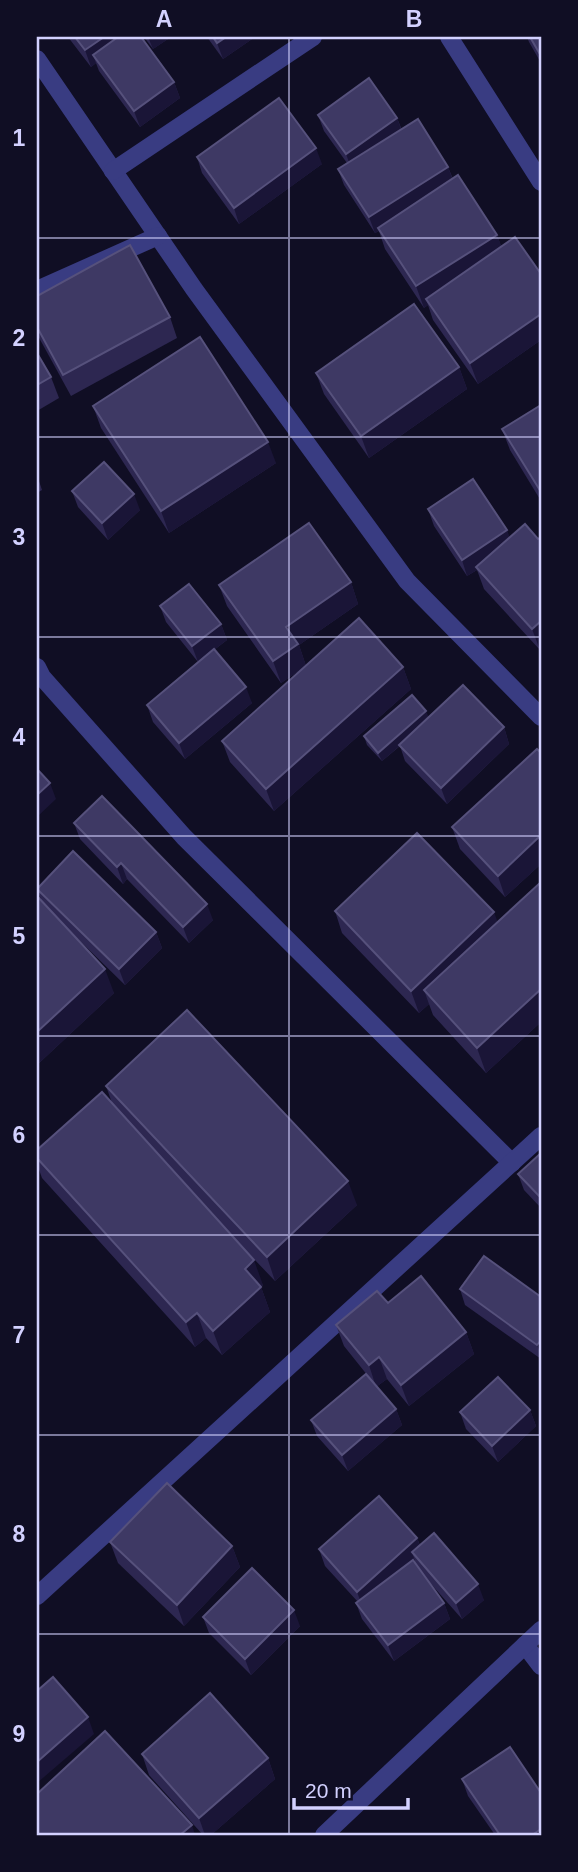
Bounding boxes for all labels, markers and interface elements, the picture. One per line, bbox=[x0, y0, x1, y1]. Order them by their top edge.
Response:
text: A bbox=[156, 6, 172, 32]
text: B bbox=[406, 6, 422, 32]
text: 1 bbox=[13, 125, 26, 151]
text: 2 bbox=[13, 325, 25, 351]
text: 3 bbox=[13, 524, 25, 550]
text: 4 bbox=[13, 724, 26, 750]
text: 5 bbox=[13, 923, 26, 949]
text: 6 bbox=[13, 1122, 25, 1148]
text: 7 bbox=[13, 1322, 25, 1348]
text: 8 bbox=[13, 1521, 26, 1547]
text: 9 bbox=[13, 1721, 25, 1747]
scale bar bbox=[294, 1767, 408, 1811]
text: 20 m bbox=[305, 1779, 352, 1802]

